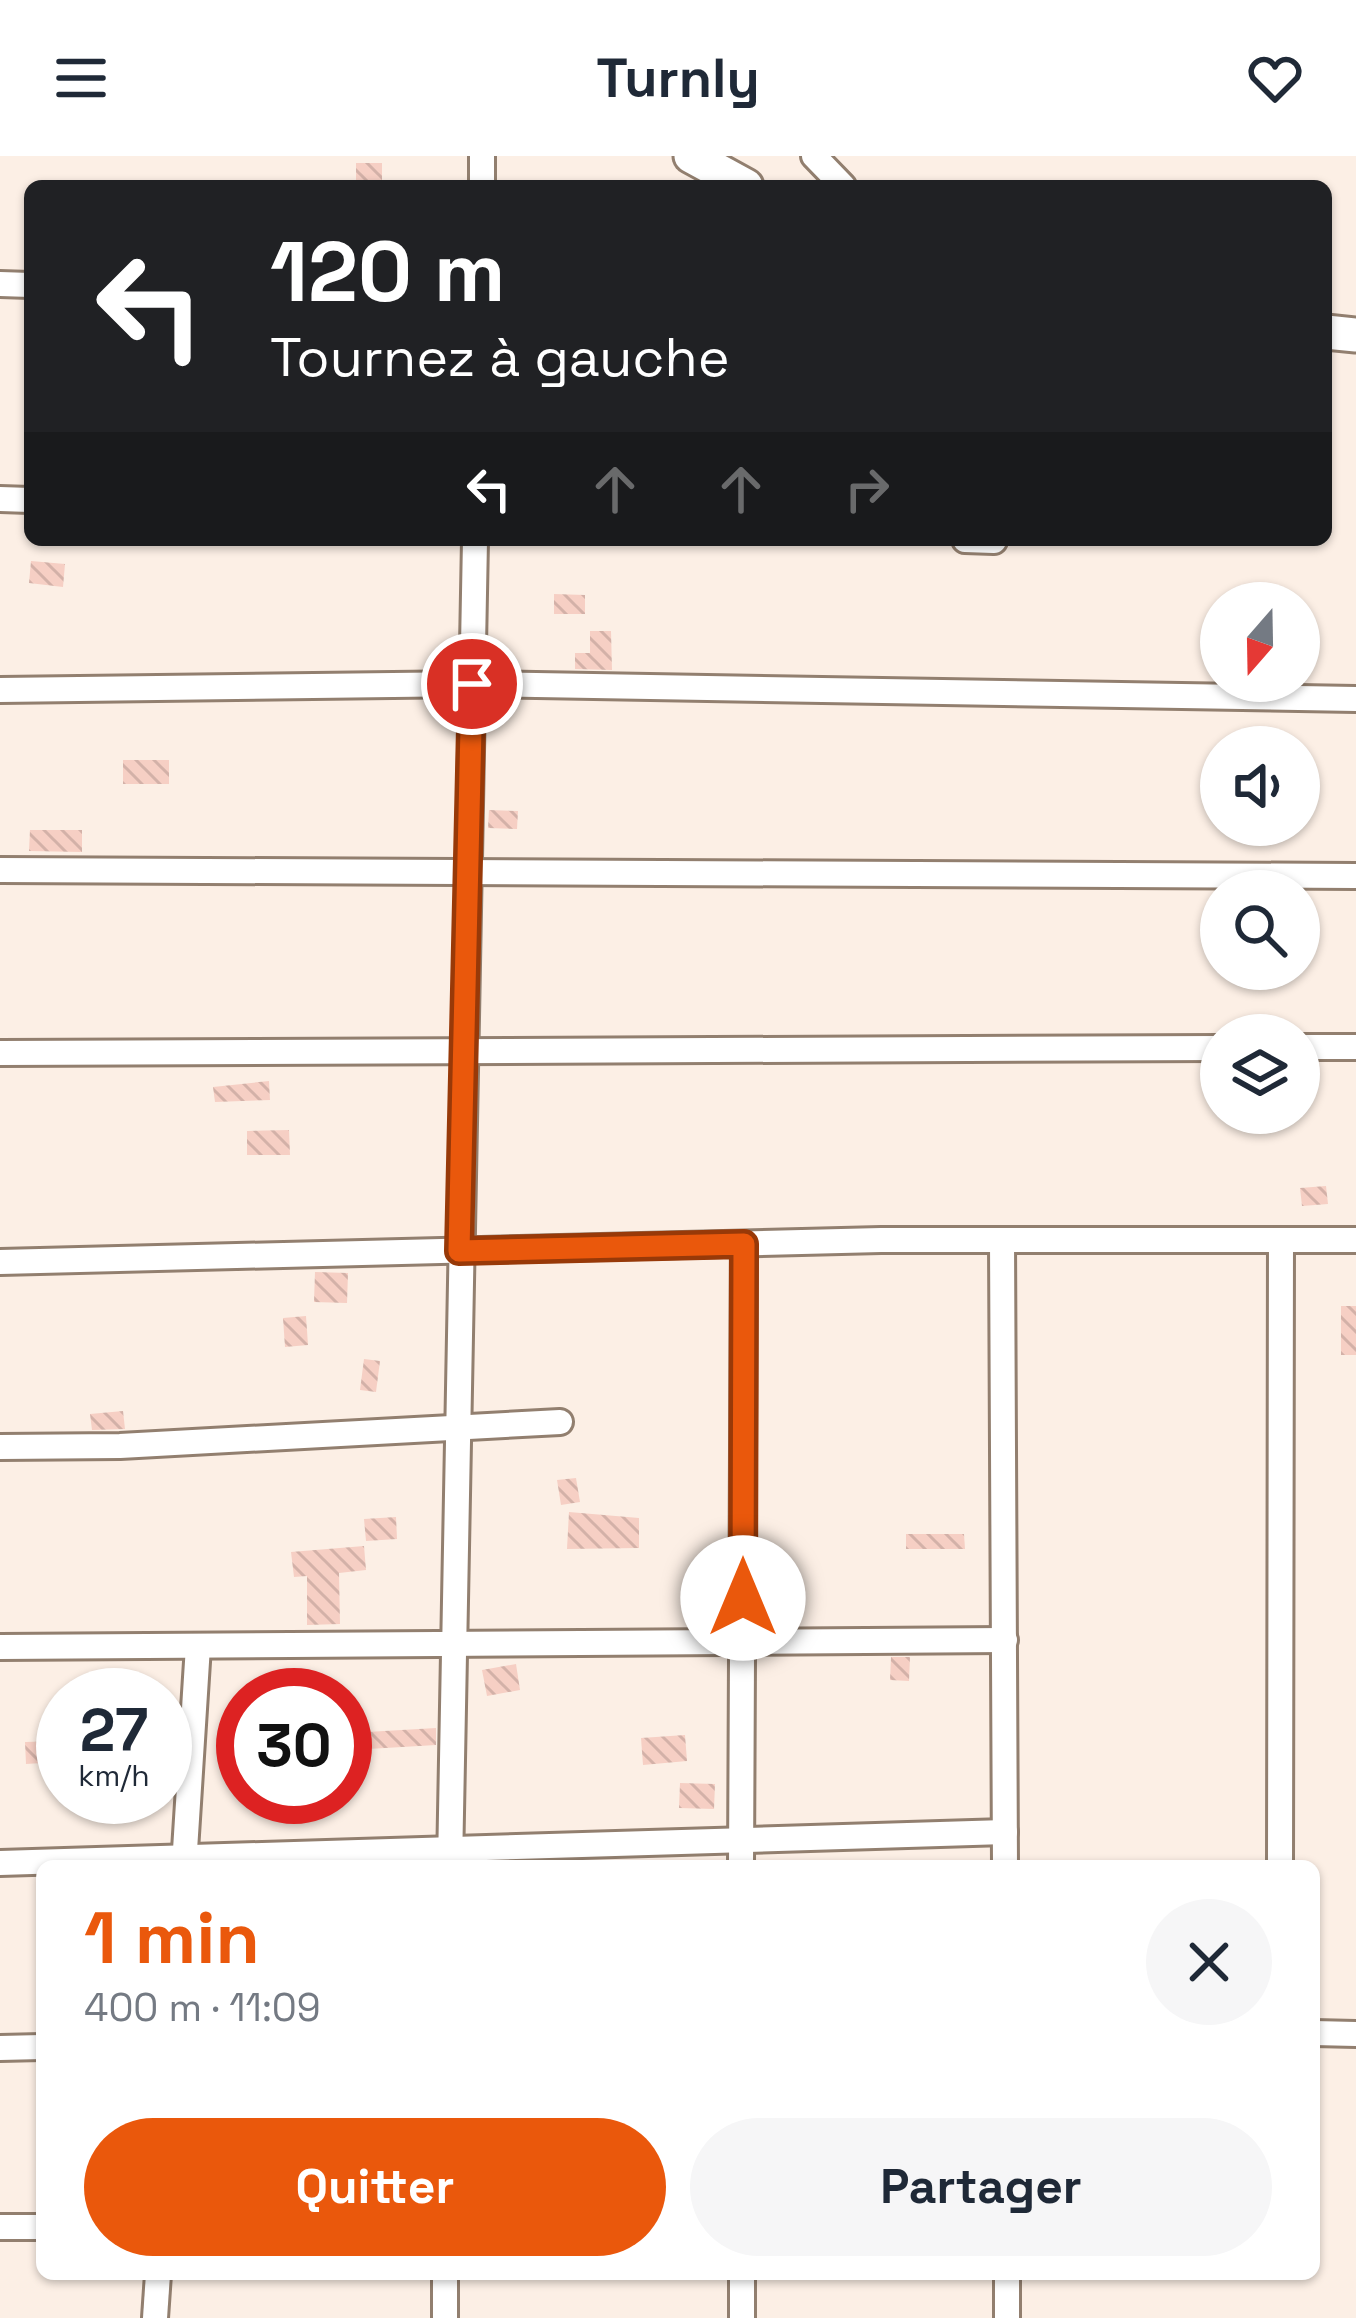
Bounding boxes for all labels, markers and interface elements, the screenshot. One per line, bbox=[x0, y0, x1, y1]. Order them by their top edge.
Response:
text: Turnly bbox=[596, 44, 760, 113]
icon: menu bbox=[48, 45, 114, 111]
icon: heart bbox=[1242, 45, 1308, 111]
text: 120 m bbox=[270, 218, 505, 326]
icon: left bbox=[72, 228, 228, 384]
text: Tournez à gauche bbox=[270, 323, 730, 392]
icon: left bbox=[456, 456, 522, 522]
icon: ahead bbox=[582, 456, 648, 522]
icon: ahead bbox=[708, 456, 774, 522]
icon: right bbox=[834, 456, 900, 522]
north arrow bbox=[1200, 582, 1320, 702]
map controls bbox=[1200, 582, 1320, 1134]
pin bbox=[421, 633, 523, 735]
icon: arrive bbox=[439, 651, 505, 717]
button: sound bbox=[1200, 726, 1320, 846]
button: search bbox=[1200, 870, 1320, 990]
button: layers bbox=[1200, 1014, 1320, 1134]
position arrow bbox=[680, 1535, 806, 1661]
speed limit sign: 30 bbox=[216, 1668, 372, 1824]
text: 27 bbox=[80, 1692, 148, 1769]
text: km/h bbox=[78, 1756, 150, 1795]
text: 1 min bbox=[84, 1892, 260, 1984]
button: close bbox=[1146, 1899, 1272, 2025]
text: 400 m · 11:09 bbox=[84, 1983, 321, 2032]
button: Quitter bbox=[84, 2118, 666, 2256]
button: Partager bbox=[690, 2118, 1272, 2256]

